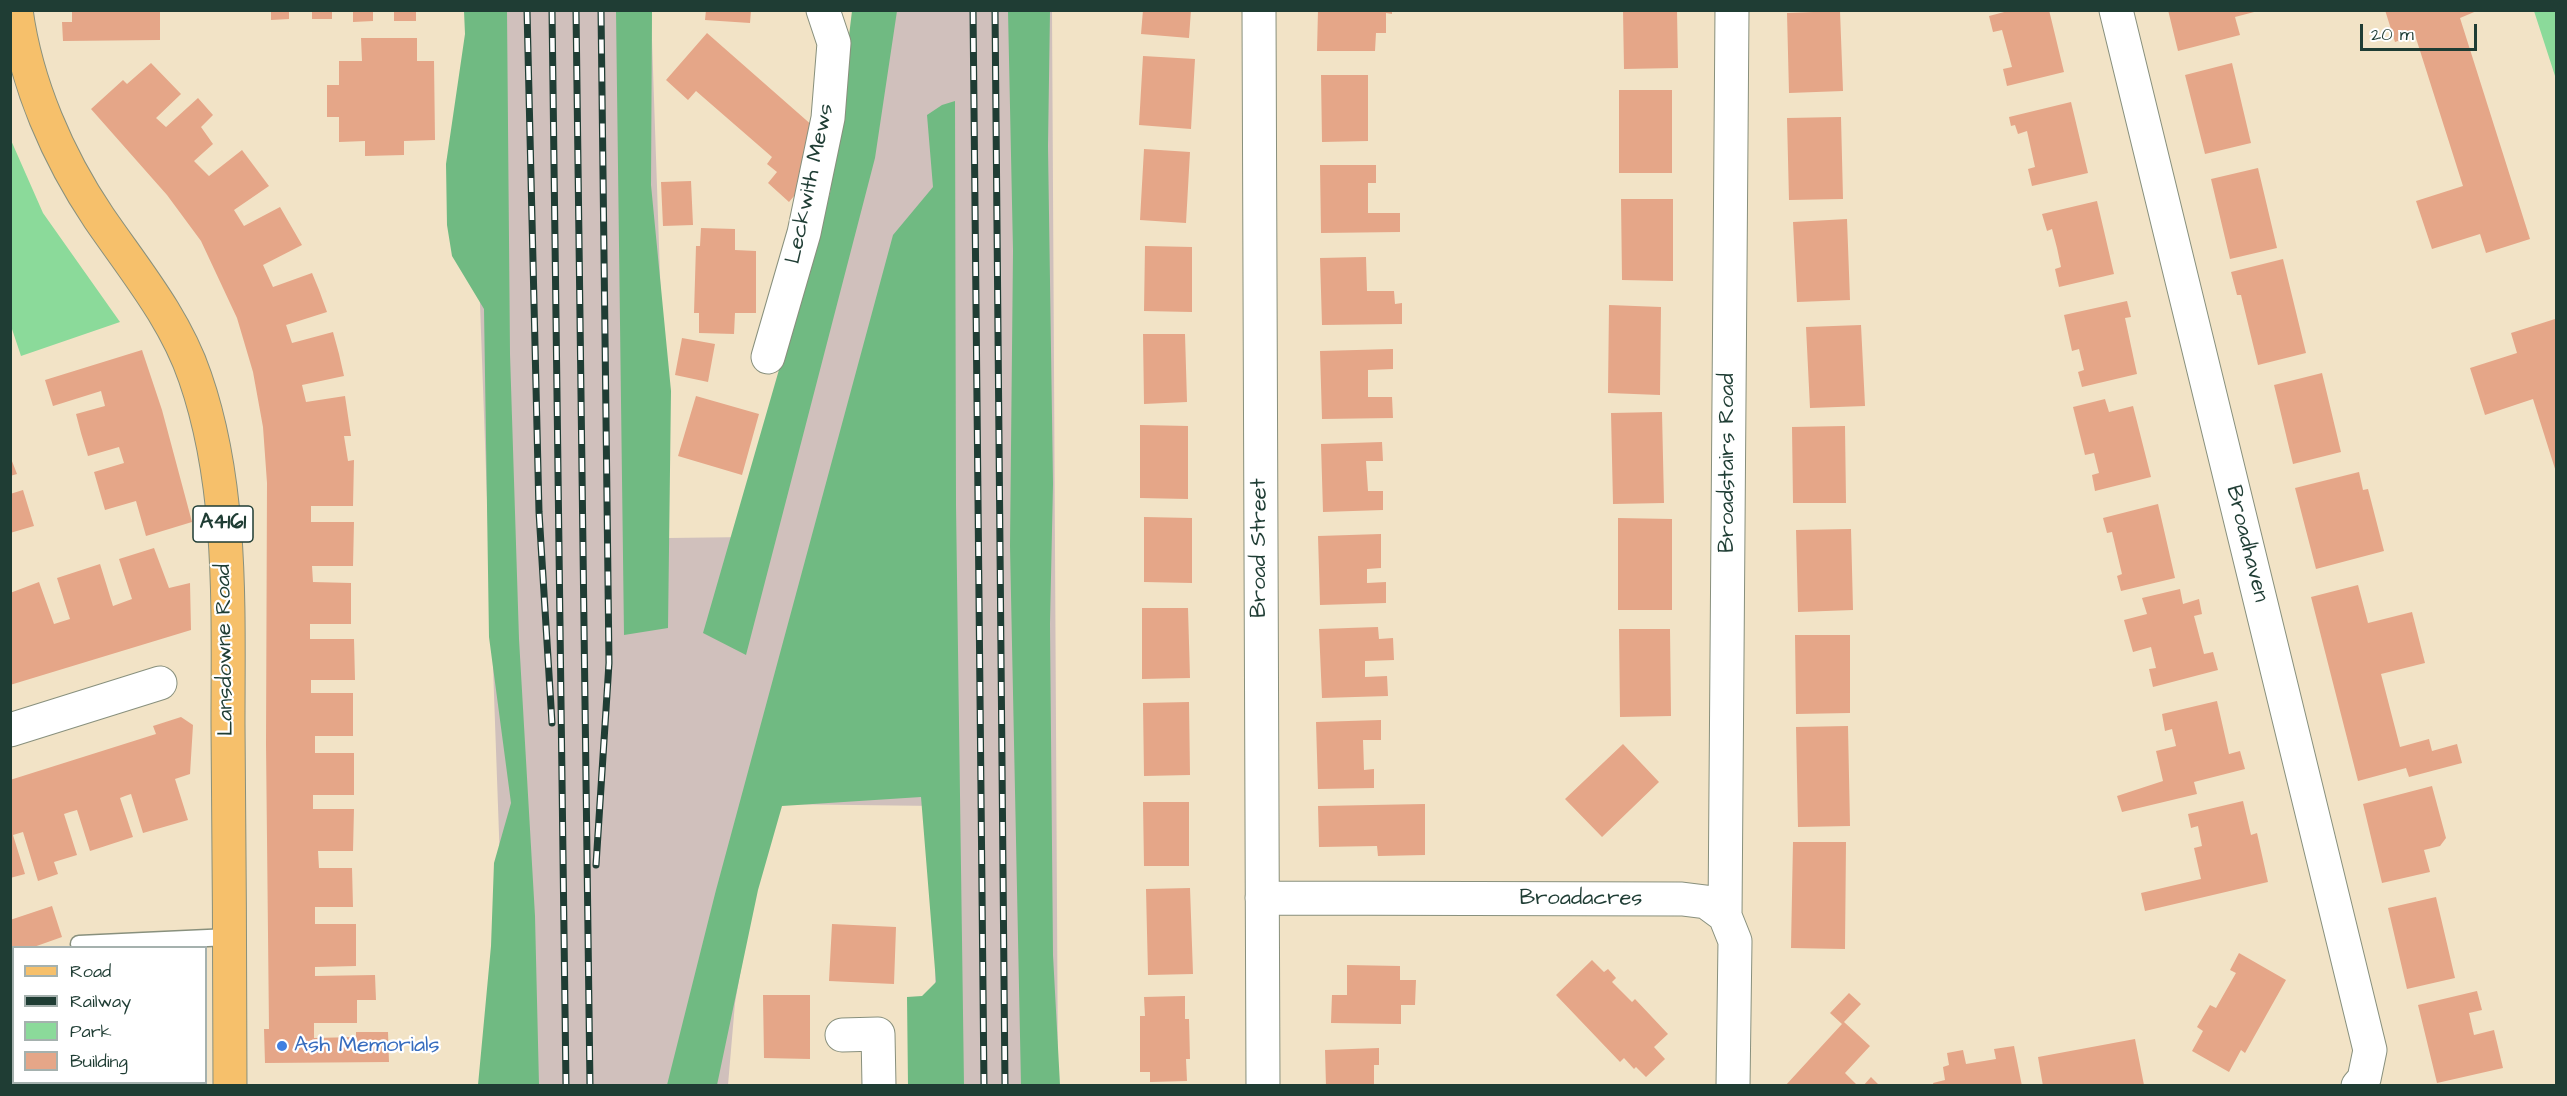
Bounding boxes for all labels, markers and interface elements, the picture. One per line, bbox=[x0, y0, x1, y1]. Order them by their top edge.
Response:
scale bar bbox=[2363, 12, 2480, 50]
text: 20 m bbox=[2371, 22, 2414, 47]
street label: Leckwith Mews bbox=[781, 101, 841, 267]
street label: Broadstairs Road bbox=[1715, 373, 1741, 553]
street label: Broad Street bbox=[1247, 478, 1273, 618]
street label: Broadhaven bbox=[2219, 483, 2273, 605]
road number: A4161 bbox=[193, 506, 253, 542]
street label: Lansdowne Road bbox=[211, 564, 241, 736]
street label: Broadacres bbox=[1520, 886, 1642, 912]
legend bbox=[12, 946, 207, 1084]
text: Road bbox=[70, 959, 111, 984]
text: Railway bbox=[70, 989, 131, 1014]
text: Park bbox=[70, 1019, 112, 1044]
place label: Ash Memorials bbox=[294, 1033, 440, 1059]
marker: Ash Memorials bbox=[275, 1039, 289, 1053]
text: Building bbox=[70, 1049, 128, 1074]

